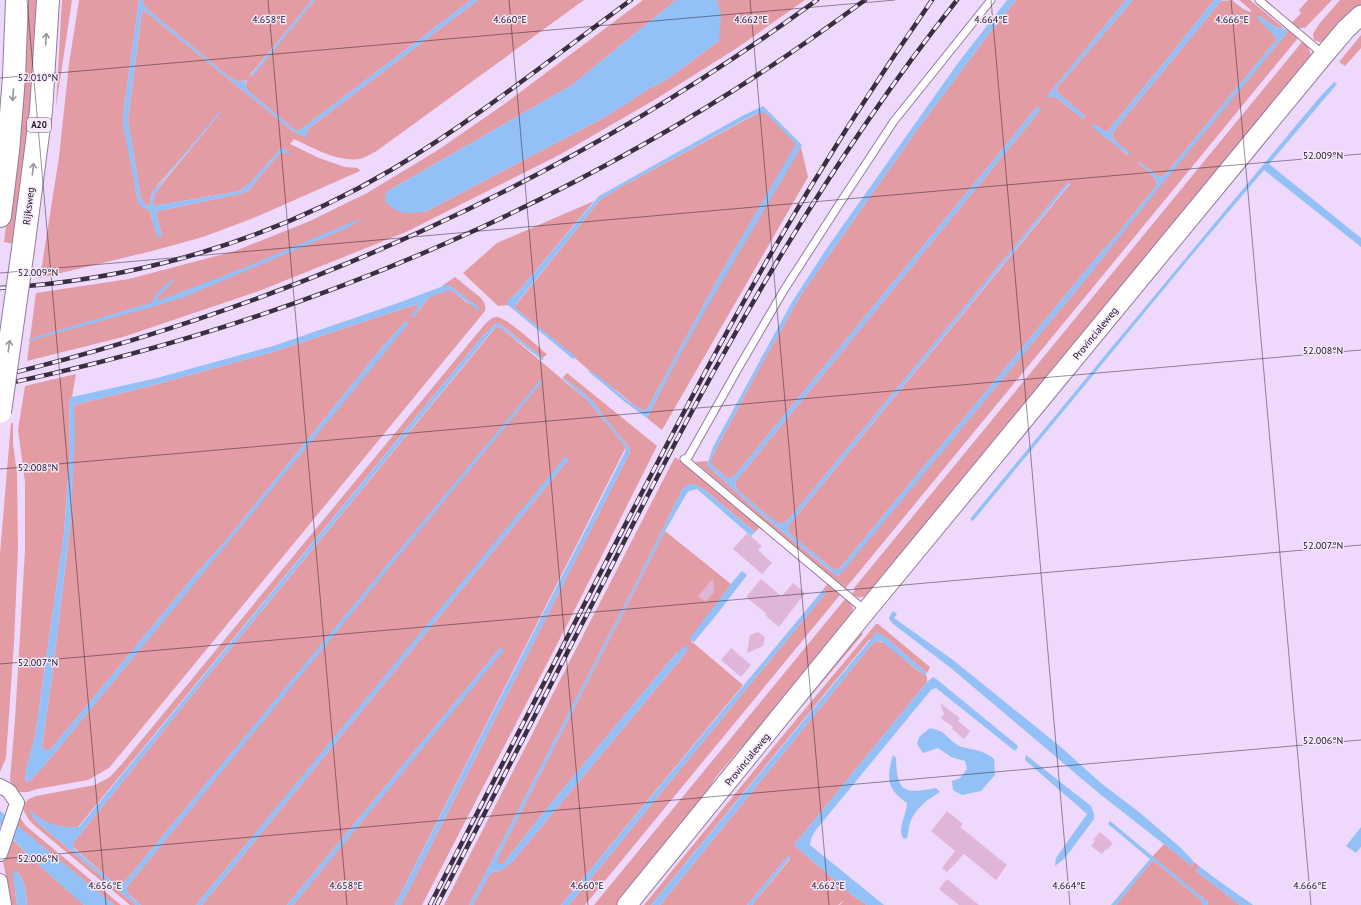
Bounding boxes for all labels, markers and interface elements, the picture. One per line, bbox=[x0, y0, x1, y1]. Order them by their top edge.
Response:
text: 4.658°E bbox=[252, 13, 286, 26]
text: 4.660°E bbox=[493, 13, 527, 26]
text: 4.662°E bbox=[734, 13, 768, 26]
text: 4.664°E bbox=[974, 13, 1008, 26]
text: 4.666°E bbox=[1215, 13, 1249, 26]
one-way arrow bbox=[42, 33, 49, 46]
text: 52.010°N bbox=[18, 71, 58, 84]
one-way arrow bbox=[9, 88, 16, 101]
road number: A20 bbox=[27, 118, 51, 132]
text: 52.009°N bbox=[1303, 149, 1343, 162]
one-way arrow bbox=[29, 163, 37, 176]
street label: Rijksweg bbox=[20, 186, 37, 226]
text: 52.009°N bbox=[18, 266, 58, 279]
street label: Provincialeweg bbox=[1070, 304, 1121, 362]
one-way arrow bbox=[5, 339, 13, 352]
text: 52.008°N bbox=[1303, 344, 1343, 357]
text: 52.008°N bbox=[18, 461, 58, 474]
text: 52.007°N bbox=[1303, 539, 1343, 552]
text: 52.007°N bbox=[18, 656, 58, 669]
street label: Provincialeweg bbox=[722, 730, 773, 788]
text: 52.006°N bbox=[1303, 734, 1343, 747]
text: 52.006°N bbox=[18, 852, 58, 865]
text: 4.656°E bbox=[88, 879, 122, 892]
text: 4.658°E bbox=[329, 879, 363, 892]
text: 4.660°E bbox=[570, 879, 604, 892]
text: 4.662°E bbox=[811, 879, 845, 892]
text: 4.664°E bbox=[1052, 879, 1086, 892]
text: 4.666°E bbox=[1293, 879, 1327, 892]

